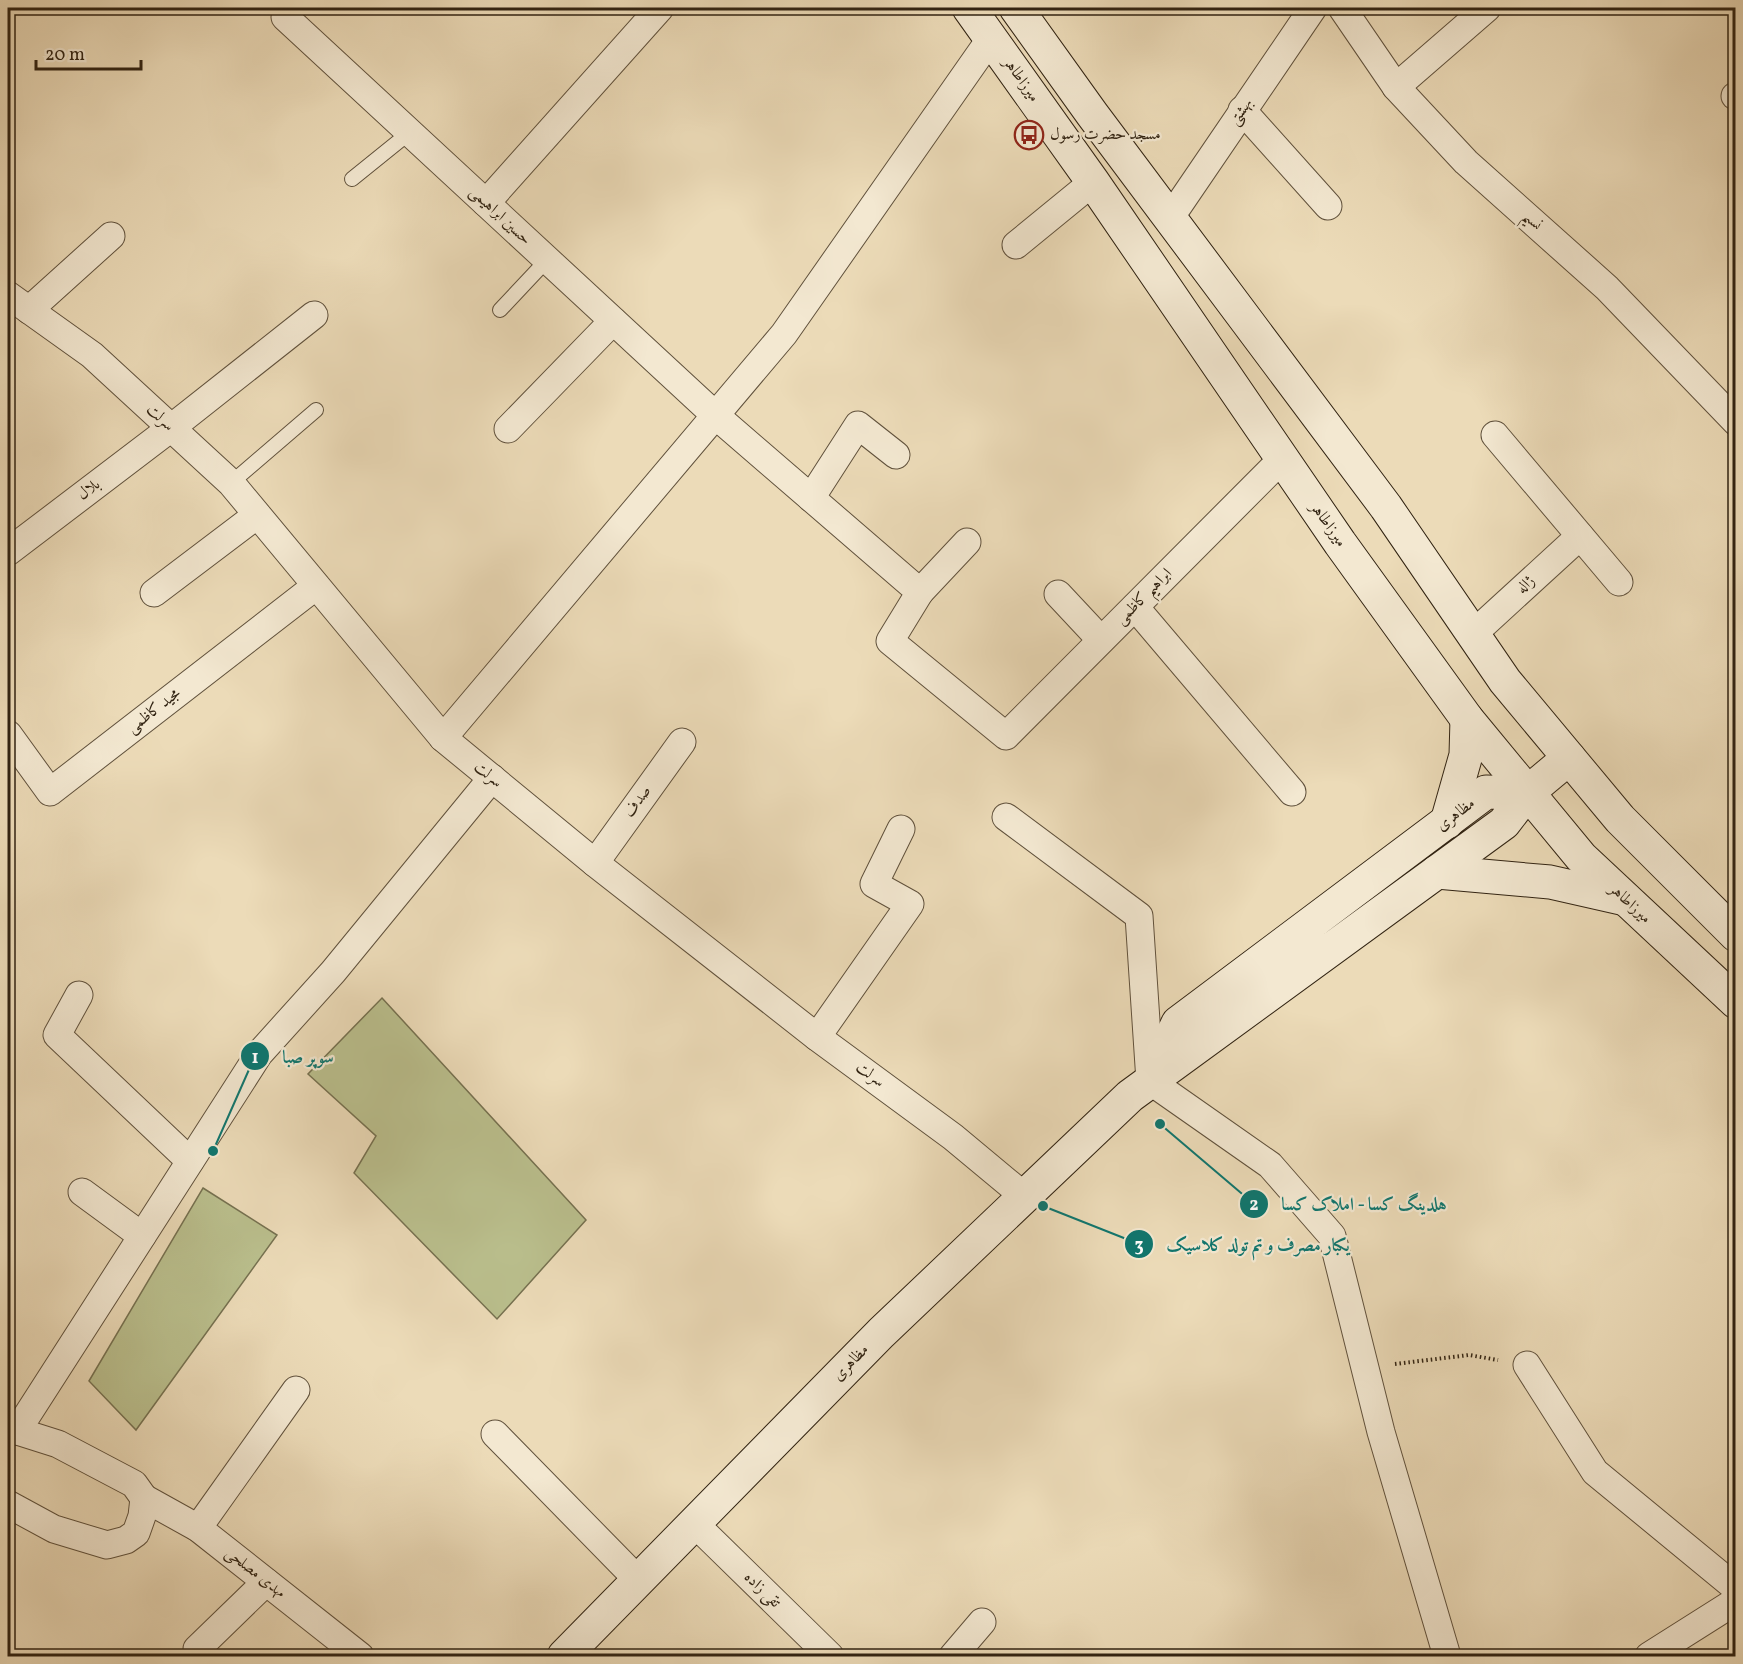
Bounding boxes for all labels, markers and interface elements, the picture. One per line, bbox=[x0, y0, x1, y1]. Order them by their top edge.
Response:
scale bar bbox=[36, 33, 141, 71]
text: 20 m bbox=[45, 43, 85, 68]
street label: میرزاطاهر bbox=[996, 51, 1044, 107]
street label: بهشتی bbox=[1224, 94, 1258, 130]
bus stop icon: مسجد حضرت رسول bbox=[1013, 119, 1045, 151]
place label: مسجد حضرت رسول bbox=[1050, 124, 1161, 146]
street label: حسین ابراهیمی bbox=[464, 182, 536, 250]
street label: نسیم bbox=[1514, 206, 1547, 239]
street label: سرلت bbox=[141, 399, 179, 437]
street label: بلال bbox=[73, 474, 105, 506]
street label: میرزاطاهر bbox=[1303, 496, 1351, 552]
street label: ابراهیم کاظمی bbox=[1111, 564, 1180, 633]
street label: ژاله bbox=[1512, 571, 1540, 599]
street label: مجید کاظمی bbox=[123, 683, 186, 739]
street label: سرلت bbox=[469, 757, 507, 793]
street label: صدف bbox=[619, 782, 657, 822]
street label: مظاهری bbox=[1432, 793, 1480, 837]
street label: میرزاطاهر bbox=[1603, 877, 1656, 929]
callout: سوپر صبا bbox=[240, 1038, 345, 1074]
text: 1 bbox=[251, 1046, 259, 1071]
text: سوپر صبا bbox=[282, 1046, 334, 1071]
street label: سرلت bbox=[851, 1057, 889, 1093]
callout: هلدینگ کسا - املاک کسا bbox=[1239, 1186, 1459, 1222]
text: هلدینگ کسا - املاک کسا bbox=[1281, 1192, 1447, 1218]
text: 2 bbox=[1249, 1193, 1259, 1218]
callout: یکبار مصرف و تم تولد کلاسیک bbox=[1124, 1226, 1362, 1262]
text: 3 bbox=[1134, 1234, 1144, 1259]
text: یکبار مصرف و تم تولد کلاسیک bbox=[1166, 1234, 1351, 1261]
street label: مظاهری bbox=[828, 1340, 874, 1386]
street label: مهدی مصلحی bbox=[220, 1542, 290, 1604]
street label: تقی زاده bbox=[739, 1567, 786, 1614]

